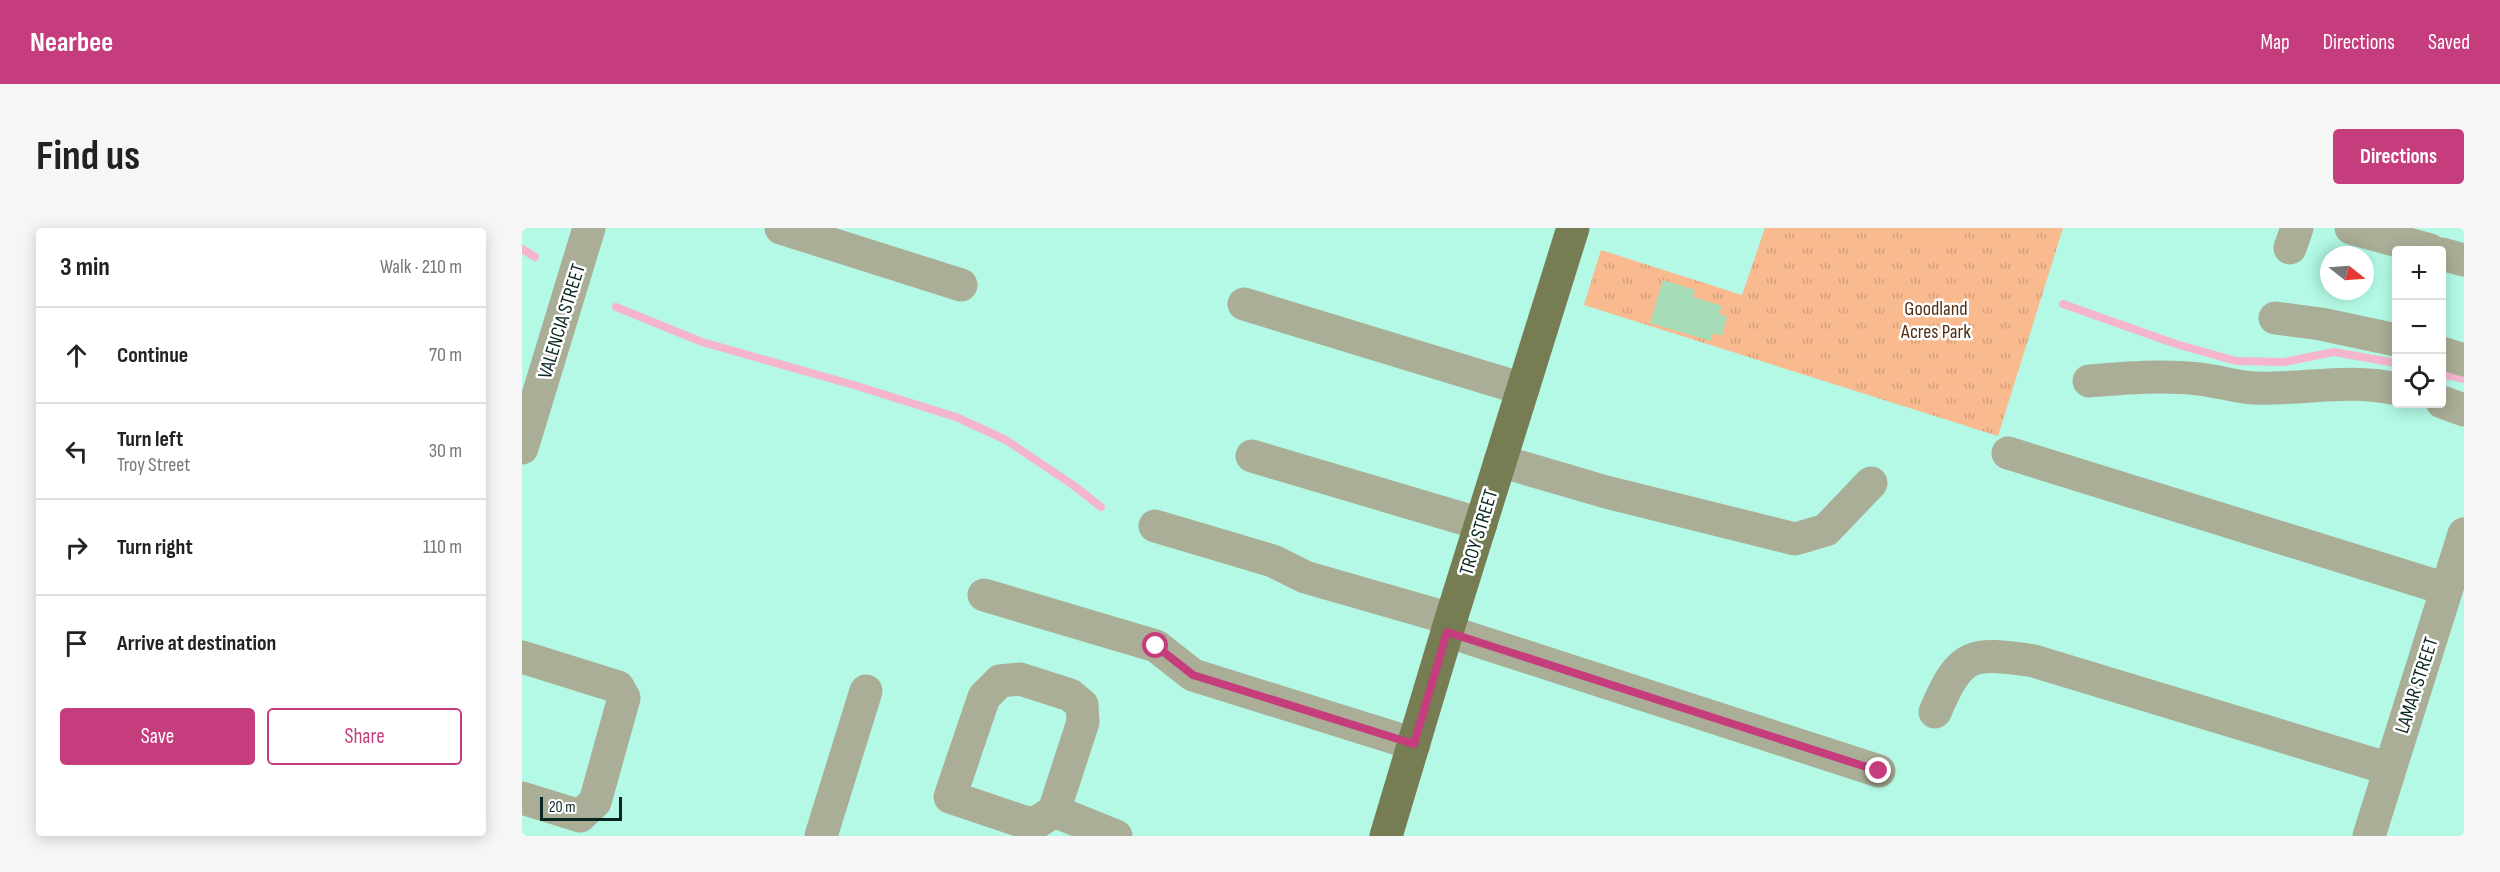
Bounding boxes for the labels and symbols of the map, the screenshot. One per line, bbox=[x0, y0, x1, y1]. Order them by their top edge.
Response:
north arrow bbox=[2320, 246, 2374, 300]
street label: VALENCIA STREET bbox=[533, 261, 591, 382]
park label: Goodland Acres Park bbox=[1900, 297, 1971, 344]
street label: TROY STREET bbox=[1455, 486, 1503, 578]
route start bbox=[1142, 632, 1168, 658]
street label: LAMAR STREET bbox=[2390, 634, 2444, 736]
route end bbox=[1865, 757, 1891, 783]
scale bar bbox=[540, 794, 622, 822]

